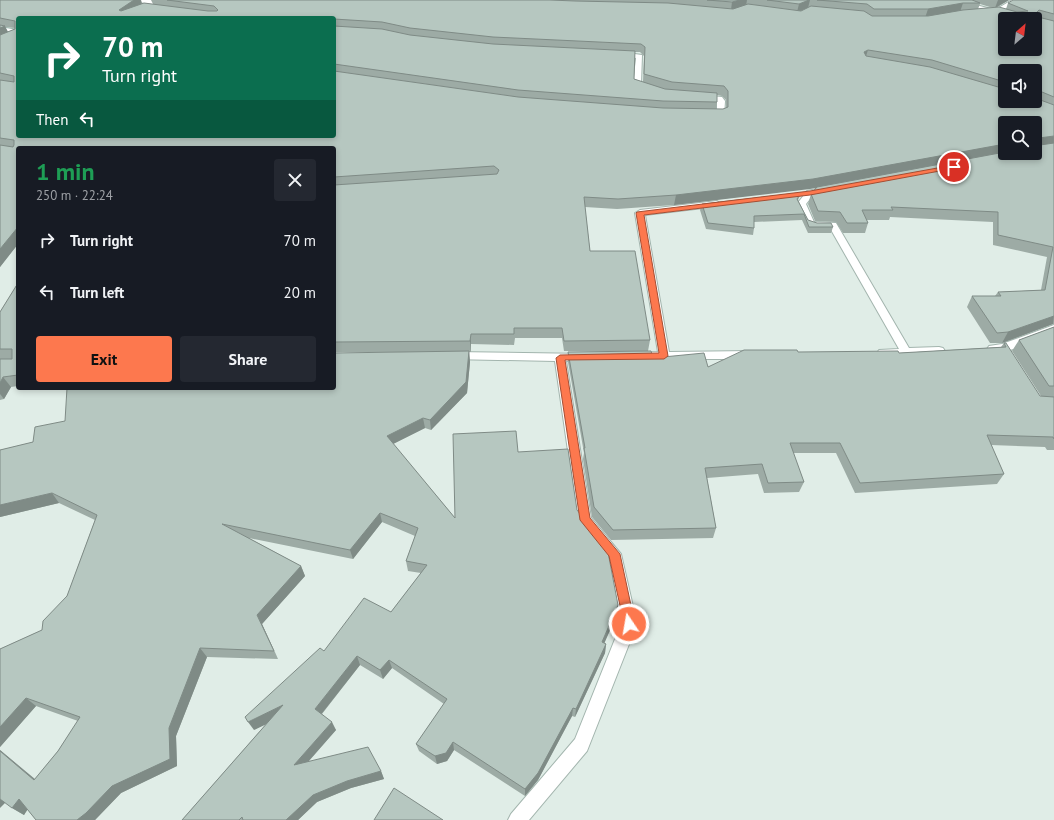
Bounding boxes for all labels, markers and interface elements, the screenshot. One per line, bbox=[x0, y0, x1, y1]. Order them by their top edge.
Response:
north arrow bbox=[998, 12, 1042, 56]
map controls bbox=[998, 12, 1042, 160]
text: 70 m bbox=[102, 28, 163, 65]
icon: right bbox=[36, 32, 88, 84]
text: Turn right bbox=[102, 64, 177, 87]
button: sound bbox=[998, 64, 1042, 108]
icon: left bbox=[76, 108, 98, 130]
text: Then bbox=[36, 110, 68, 129]
button: search bbox=[998, 116, 1042, 160]
pin bbox=[937, 150, 971, 184]
text: 1 min bbox=[36, 156, 95, 187]
icon: arrive bbox=[943, 156, 965, 178]
button: close bbox=[274, 159, 316, 201]
text: 250 m · 22:24 bbox=[36, 187, 113, 204]
icon: right bbox=[36, 229, 58, 251]
text: Turn right bbox=[70, 231, 133, 250]
text: 70 m bbox=[283, 231, 316, 250]
icon: left bbox=[36, 281, 58, 303]
text: Turn left bbox=[70, 283, 124, 302]
text: 20 m bbox=[283, 283, 316, 302]
button: Exit bbox=[36, 336, 172, 382]
button: Share bbox=[180, 336, 316, 382]
position arrow bbox=[608, 603, 650, 645]

